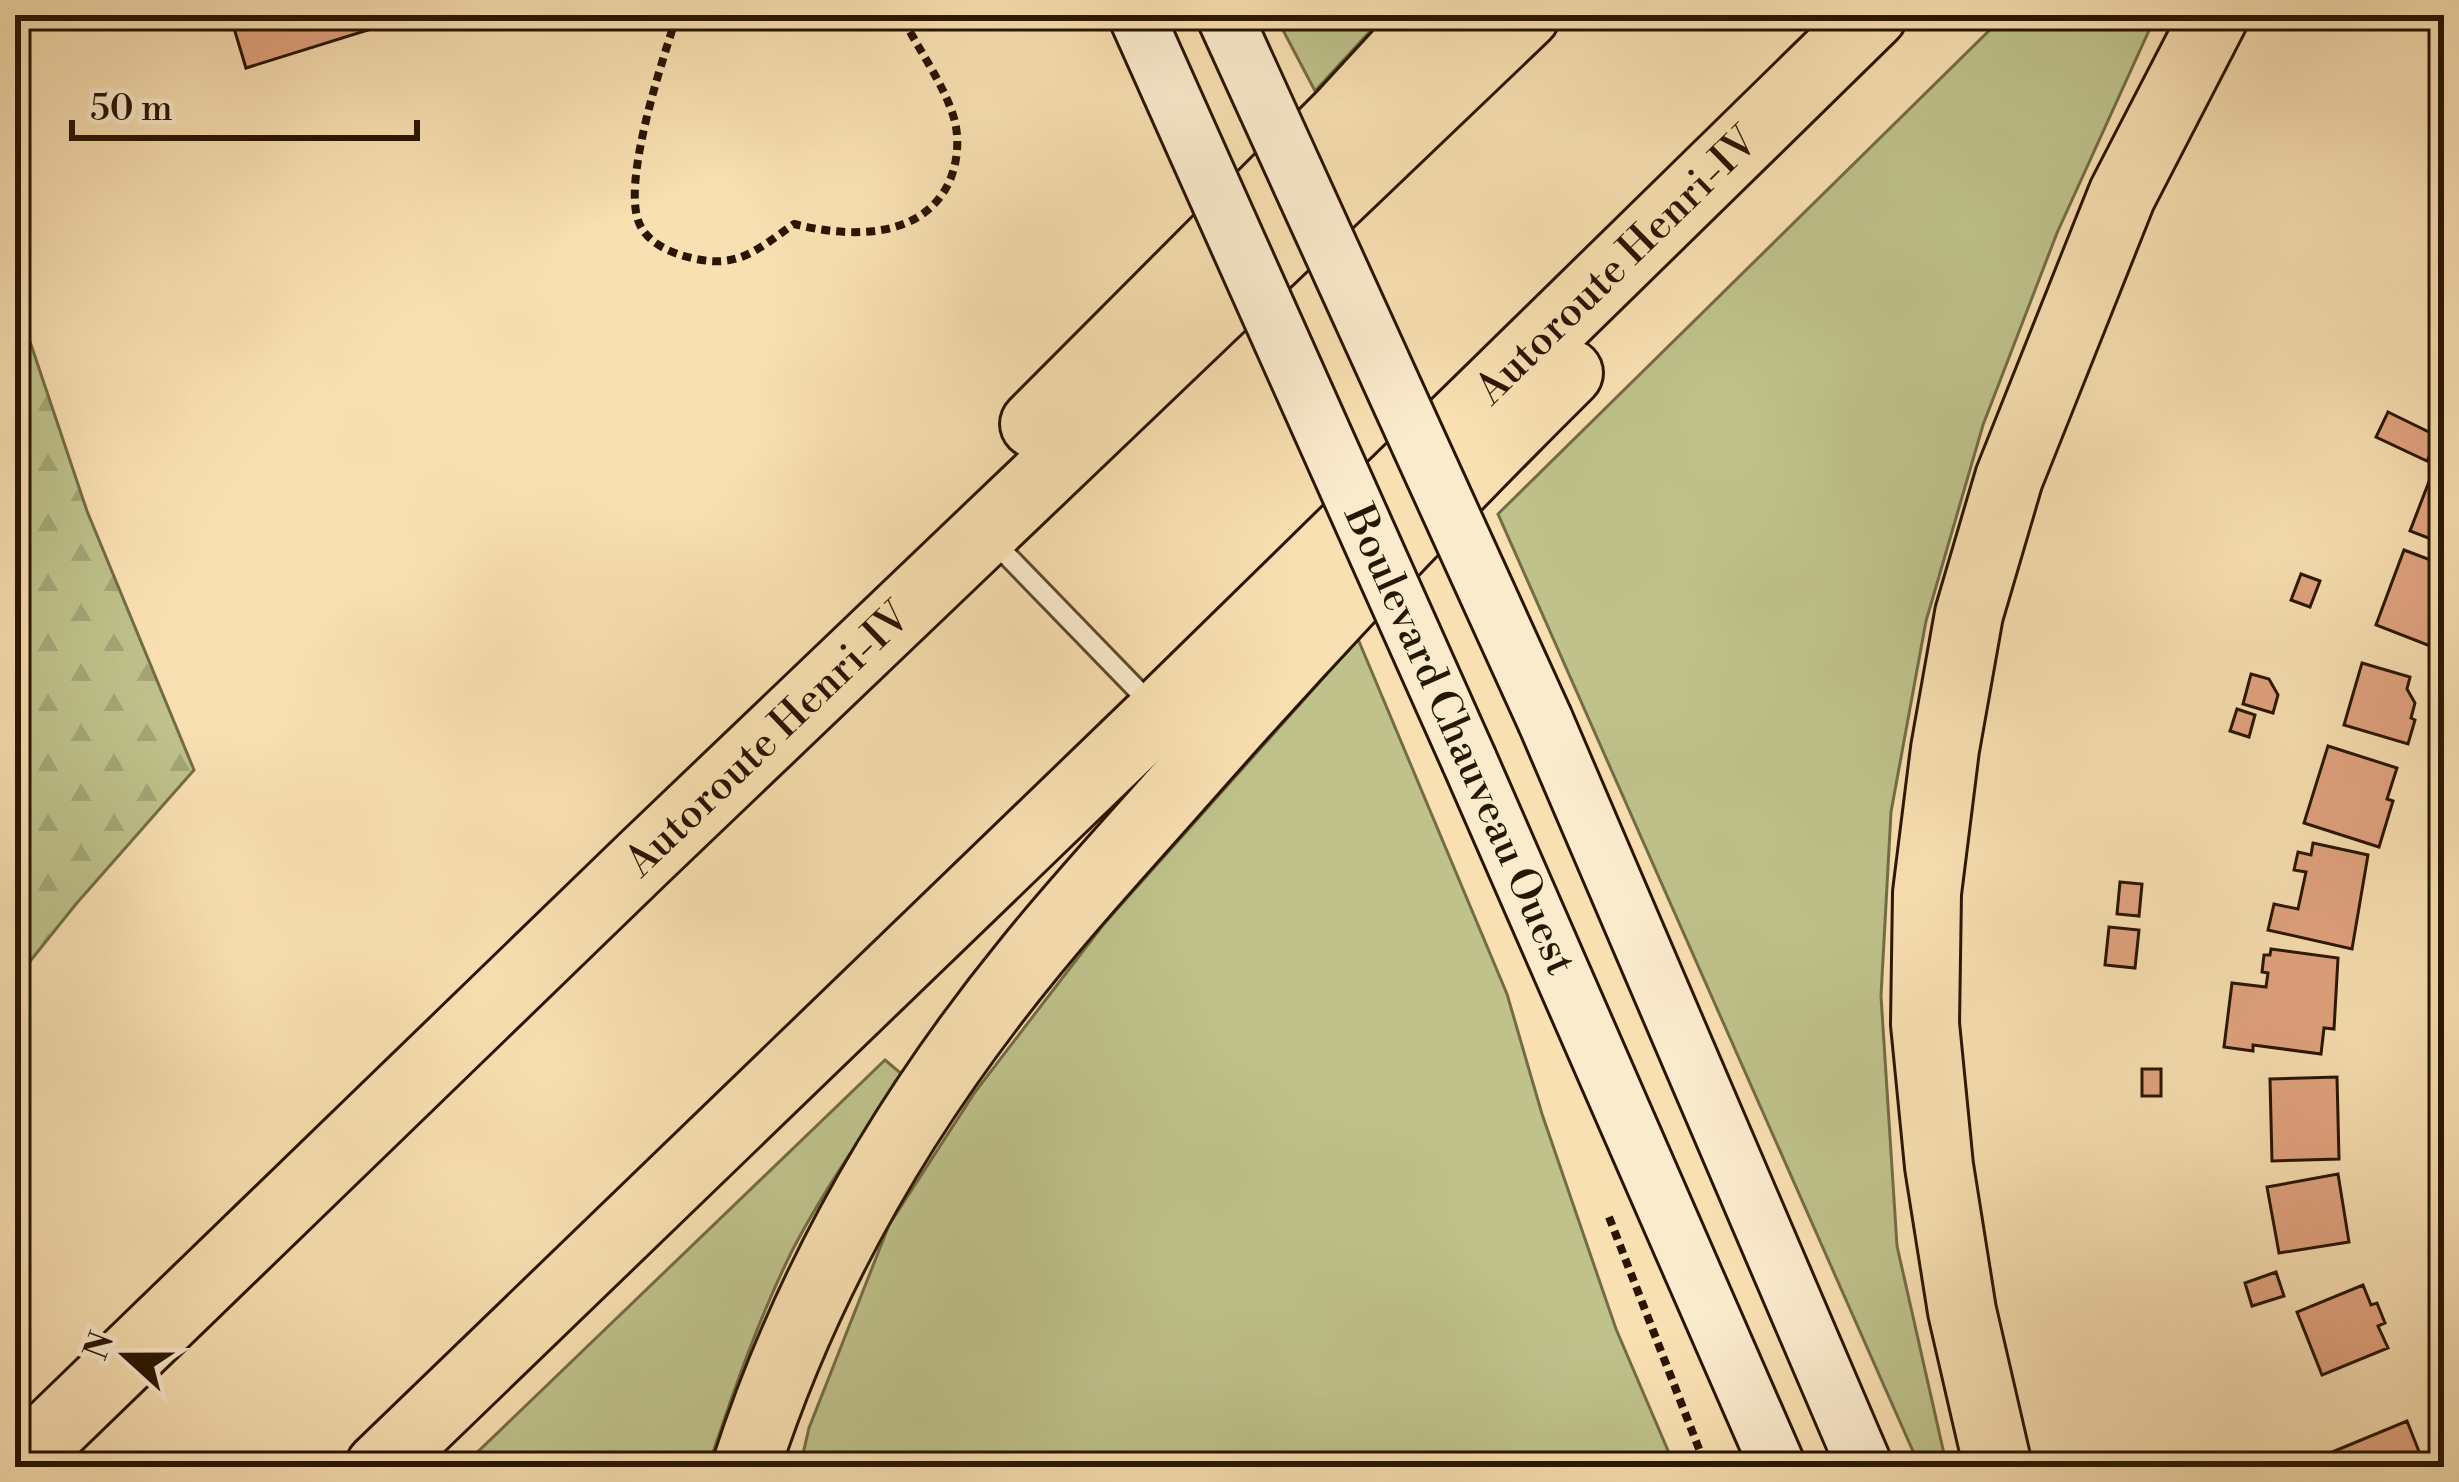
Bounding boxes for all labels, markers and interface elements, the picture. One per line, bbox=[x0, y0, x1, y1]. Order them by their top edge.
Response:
scale bar bbox=[72, 66, 417, 140]
text: 50 m bbox=[90, 87, 173, 132]
street label: Autoroute Henri-IV bbox=[1464, 115, 1770, 417]
street label: Boulevard Chauveau Ouest bbox=[1331, 496, 1587, 983]
street label: Autoroute Henri-IV bbox=[613, 590, 923, 889]
north arrow bbox=[66, 1296, 186, 1416]
text: N bbox=[77, 1327, 124, 1366]

